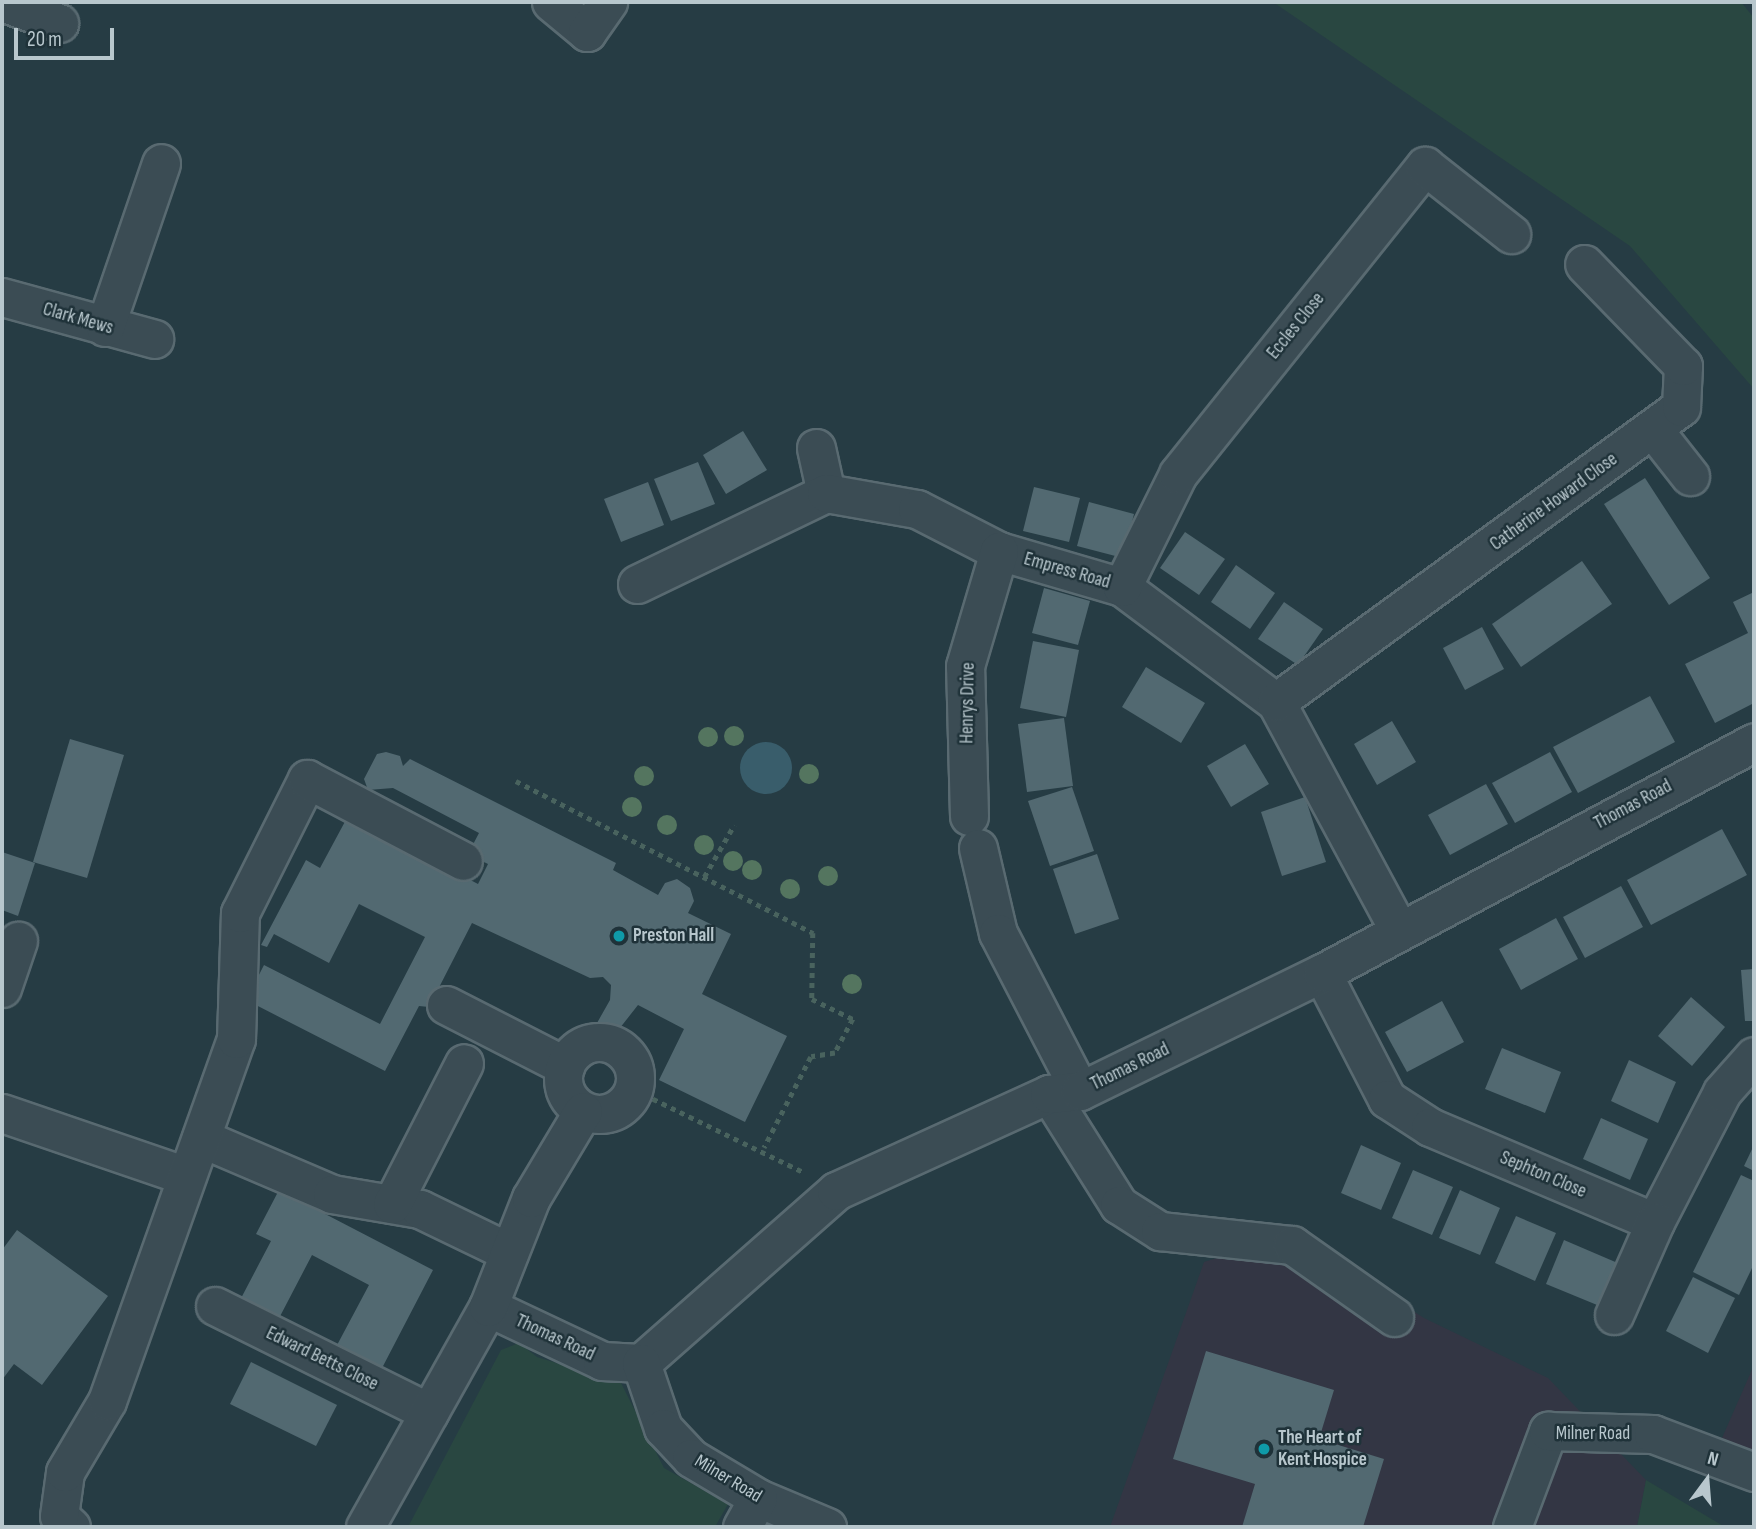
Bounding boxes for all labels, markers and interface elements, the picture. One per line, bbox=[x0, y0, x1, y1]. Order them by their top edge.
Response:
scale bar bbox=[18, 14, 117, 58]
text: 20 m bbox=[27, 27, 62, 52]
street label: Eccles Close bbox=[1262, 288, 1330, 364]
street label: Clark Mews bbox=[40, 298, 116, 340]
street label: Catherine Howard Close bbox=[1486, 448, 1622, 556]
street label: Empress Road bbox=[1021, 548, 1113, 594]
street label: Henrys Drive bbox=[956, 662, 980, 744]
street label: Thomas Road bbox=[1590, 775, 1676, 835]
place label: Preston Hall bbox=[633, 925, 714, 947]
marker: Preston Hall bbox=[611, 928, 627, 944]
street label: Thomas Road bbox=[1087, 1038, 1173, 1096]
street label: Sephton Close bbox=[1496, 1147, 1590, 1203]
street label: Thomas Road bbox=[512, 1310, 598, 1366]
street label: Edward Betts Close bbox=[262, 1322, 382, 1396]
street label: Milner Road bbox=[1556, 1423, 1630, 1445]
place label: The Heart of Kent Hospice bbox=[1278, 1427, 1367, 1471]
marker: The Heart of Kent Hospice bbox=[1256, 1441, 1272, 1457]
north arrow bbox=[1672, 1445, 1742, 1515]
text: N bbox=[1705, 1447, 1721, 1472]
street label: Milner Road bbox=[690, 1450, 766, 1508]

